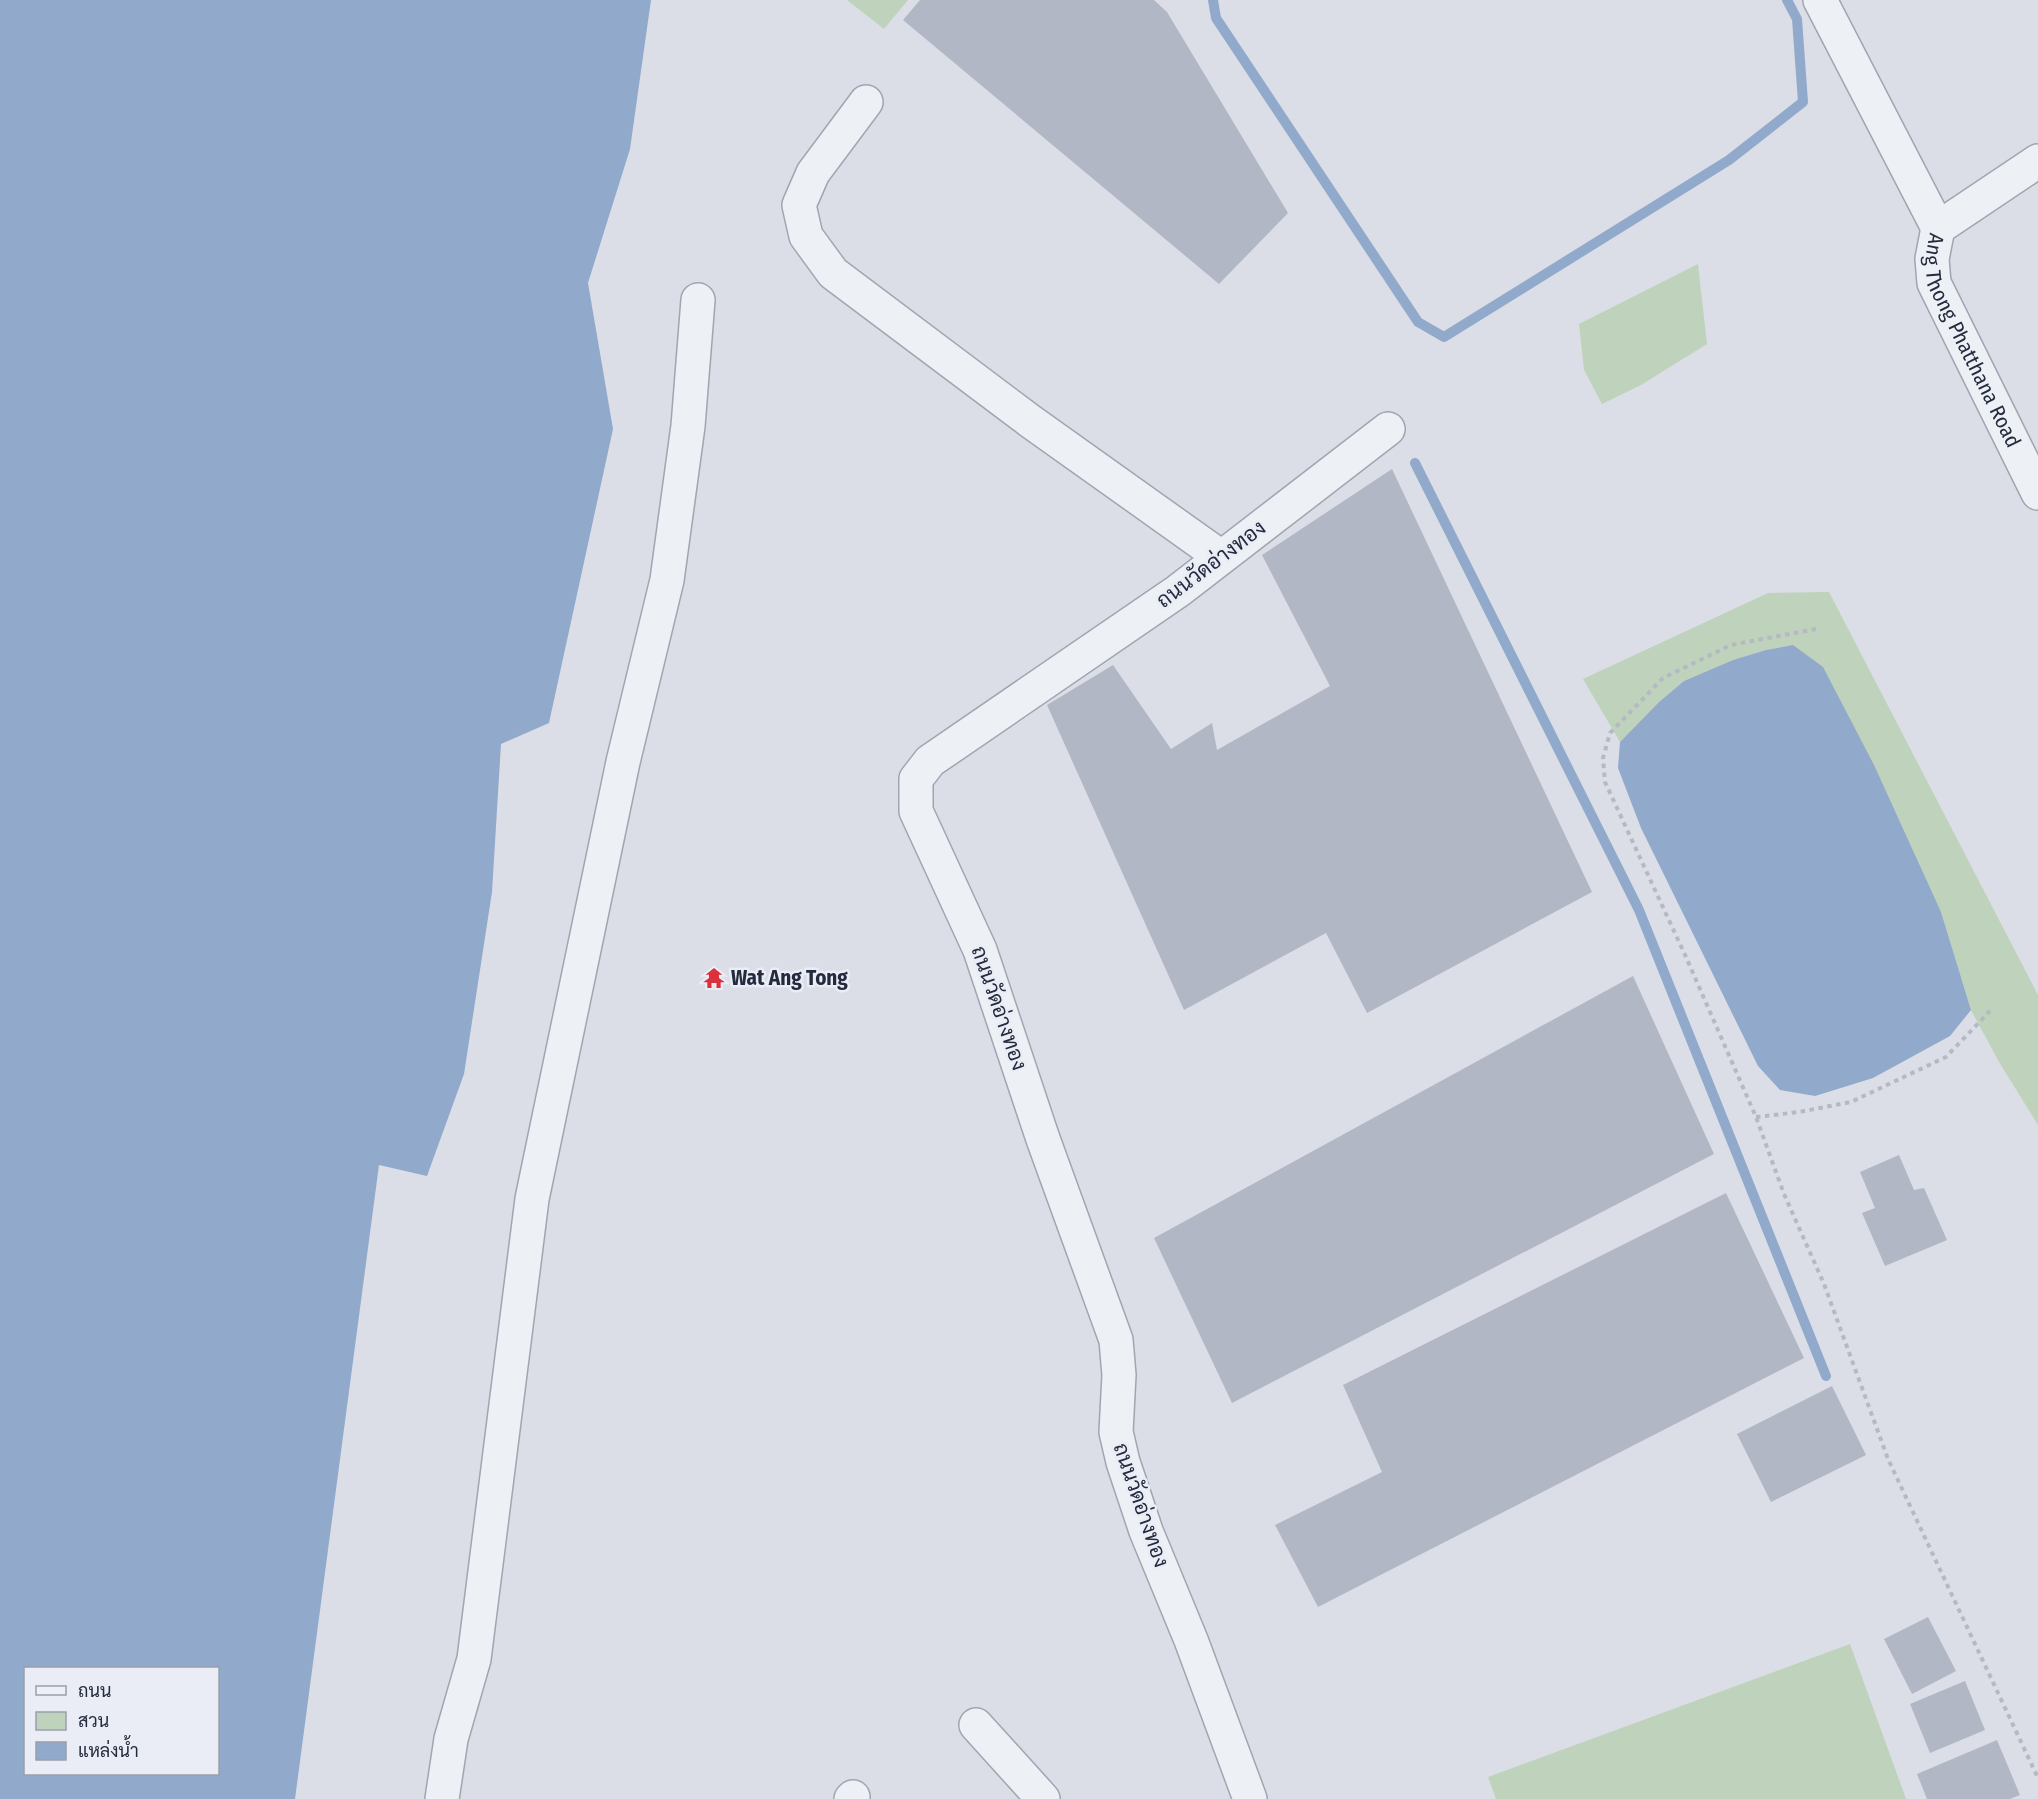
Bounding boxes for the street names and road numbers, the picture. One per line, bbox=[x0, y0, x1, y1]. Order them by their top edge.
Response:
street label: Ang Thong Phatthana Road bbox=[1919, 231, 2026, 452]
street label: ถนนวัดอ่างทอง bbox=[1151, 515, 1271, 613]
street label: ถนนวัดอ่างทอง bbox=[966, 942, 1032, 1074]
street label: ถนนวัดอ่างทอง bbox=[1108, 1439, 1174, 1571]

